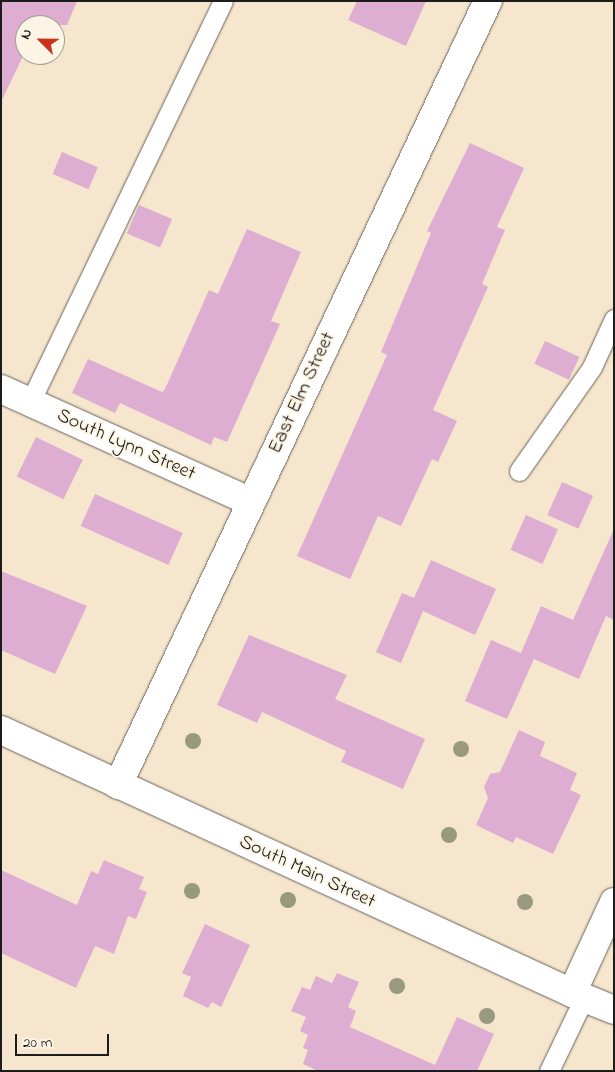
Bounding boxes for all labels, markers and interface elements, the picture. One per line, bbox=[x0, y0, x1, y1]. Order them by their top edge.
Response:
north arrow bbox=[15, 15, 65, 65]
text: N bbox=[15, 26, 38, 43]
street label: East Elm Street bbox=[263, 328, 341, 458]
street label: South Lynn Street bbox=[53, 404, 199, 486]
street label: South Main Street bbox=[235, 830, 379, 914]
scale bar bbox=[18, 1024, 111, 1056]
text: 20 m bbox=[23, 1032, 52, 1054]

